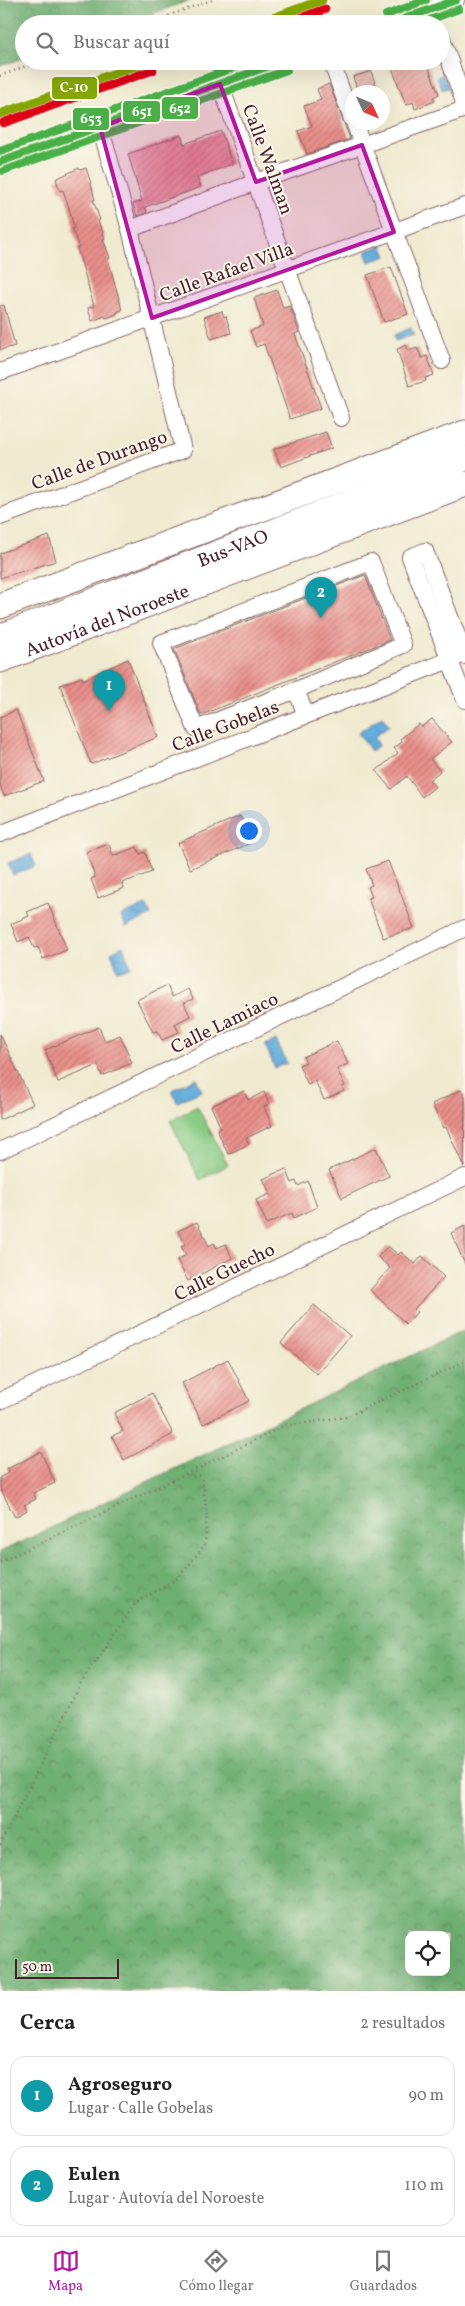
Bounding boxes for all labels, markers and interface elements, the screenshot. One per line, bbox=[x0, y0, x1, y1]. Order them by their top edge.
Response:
search box bbox=[15, 15, 450, 70]
icon: search bbox=[33, 29, 61, 57]
text: Buscar aquí bbox=[73, 30, 170, 56]
line badge: C-10 bbox=[51, 76, 98, 100]
text: C-10 bbox=[60, 79, 89, 98]
north arrow bbox=[345, 85, 390, 130]
line badge: 652 bbox=[161, 96, 199, 120]
line badge: 651 bbox=[122, 100, 161, 123]
text: 652 bbox=[169, 100, 191, 119]
street label: Calle Walman bbox=[235, 101, 299, 219]
text: 651 bbox=[132, 103, 152, 122]
line badge: 653 bbox=[72, 107, 110, 131]
text: 653 bbox=[80, 110, 102, 129]
street label: Calle Rafael Villa bbox=[156, 237, 297, 309]
street label: Calle de Durango bbox=[28, 424, 171, 498]
street label: Bus-VAO bbox=[194, 524, 272, 575]
pin: 2 bbox=[305, 577, 337, 618]
street label: Autovía del Noroeste bbox=[22, 579, 193, 664]
pin: 1 bbox=[93, 670, 125, 711]
street label: Calle Gobelas bbox=[169, 695, 283, 759]
your location bbox=[236, 818, 262, 844]
street label: Calle Lamiaco bbox=[167, 987, 283, 1061]
street label: Calle Guecho bbox=[170, 1237, 280, 1308]
map controls bbox=[405, 1931, 450, 1976]
button: locate bbox=[405, 1931, 450, 1976]
scale bar bbox=[15, 1956, 119, 1979]
text: 50 m bbox=[22, 1958, 52, 1977]
text: Cerca bbox=[20, 2009, 75, 2038]
text: 2 resultados bbox=[360, 2013, 445, 2035]
text: Agroseguro bbox=[68, 2072, 172, 2098]
text: 1 bbox=[34, 2085, 40, 2107]
text: 90 m bbox=[408, 2085, 444, 2107]
text: Lugar · Calle Gobelas bbox=[68, 2098, 213, 2120]
text: Eulen bbox=[68, 2162, 120, 2188]
text: 2 bbox=[33, 2175, 41, 2197]
text: 110 m bbox=[405, 2175, 444, 2197]
text: Lugar · Autovía del Noroeste bbox=[68, 2188, 264, 2210]
tab: Mapa bbox=[48, 2247, 83, 2296]
tab: Cómo llegar bbox=[179, 2247, 254, 2296]
tab: Guardados bbox=[350, 2247, 417, 2296]

